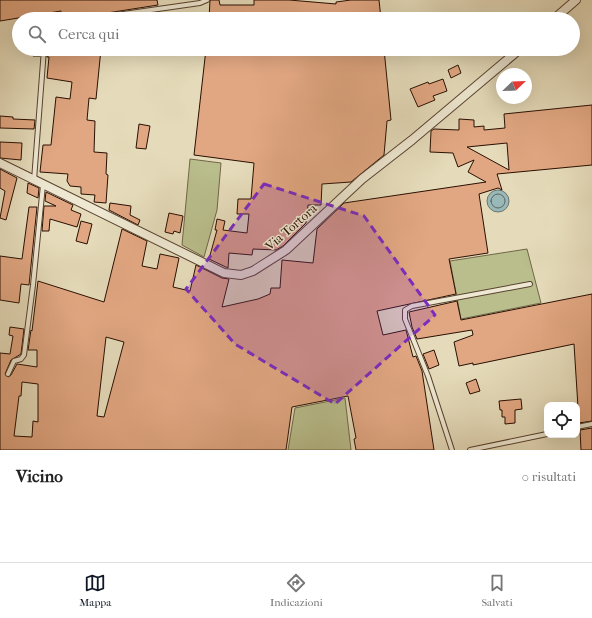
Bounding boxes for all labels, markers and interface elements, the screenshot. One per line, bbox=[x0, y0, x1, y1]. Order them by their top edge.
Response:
search box bbox=[12, 12, 580, 56]
icon: search bbox=[26, 23, 48, 45]
text: Cerca qui bbox=[58, 25, 119, 43]
north arrow bbox=[496, 68, 532, 104]
street label: Via Tortora bbox=[261, 200, 321, 254]
map controls bbox=[544, 402, 580, 438]
button: locate bbox=[544, 402, 580, 438]
text: Vicino bbox=[16, 466, 63, 486]
text: 0 risultati bbox=[522, 469, 576, 484]
tab: Mappa bbox=[79, 572, 111, 609]
tab: Indicazioni bbox=[270, 572, 323, 609]
tab: Salvati bbox=[481, 572, 513, 609]

